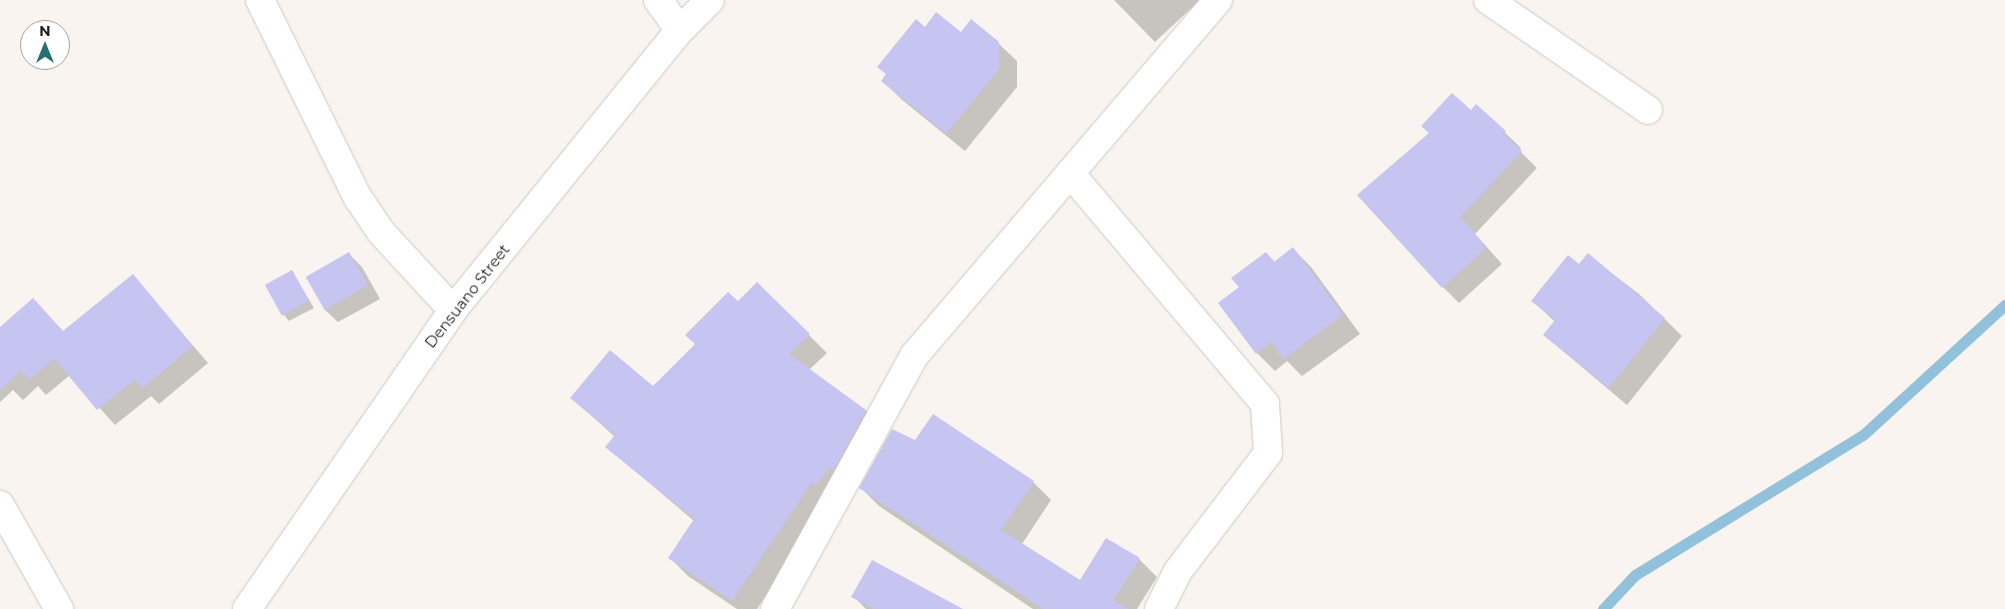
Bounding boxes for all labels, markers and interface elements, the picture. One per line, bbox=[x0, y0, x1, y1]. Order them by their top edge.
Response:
north arrow bbox=[20, 20, 70, 70]
text: N bbox=[39, 22, 51, 40]
street label: Densuano Street bbox=[421, 241, 513, 351]

